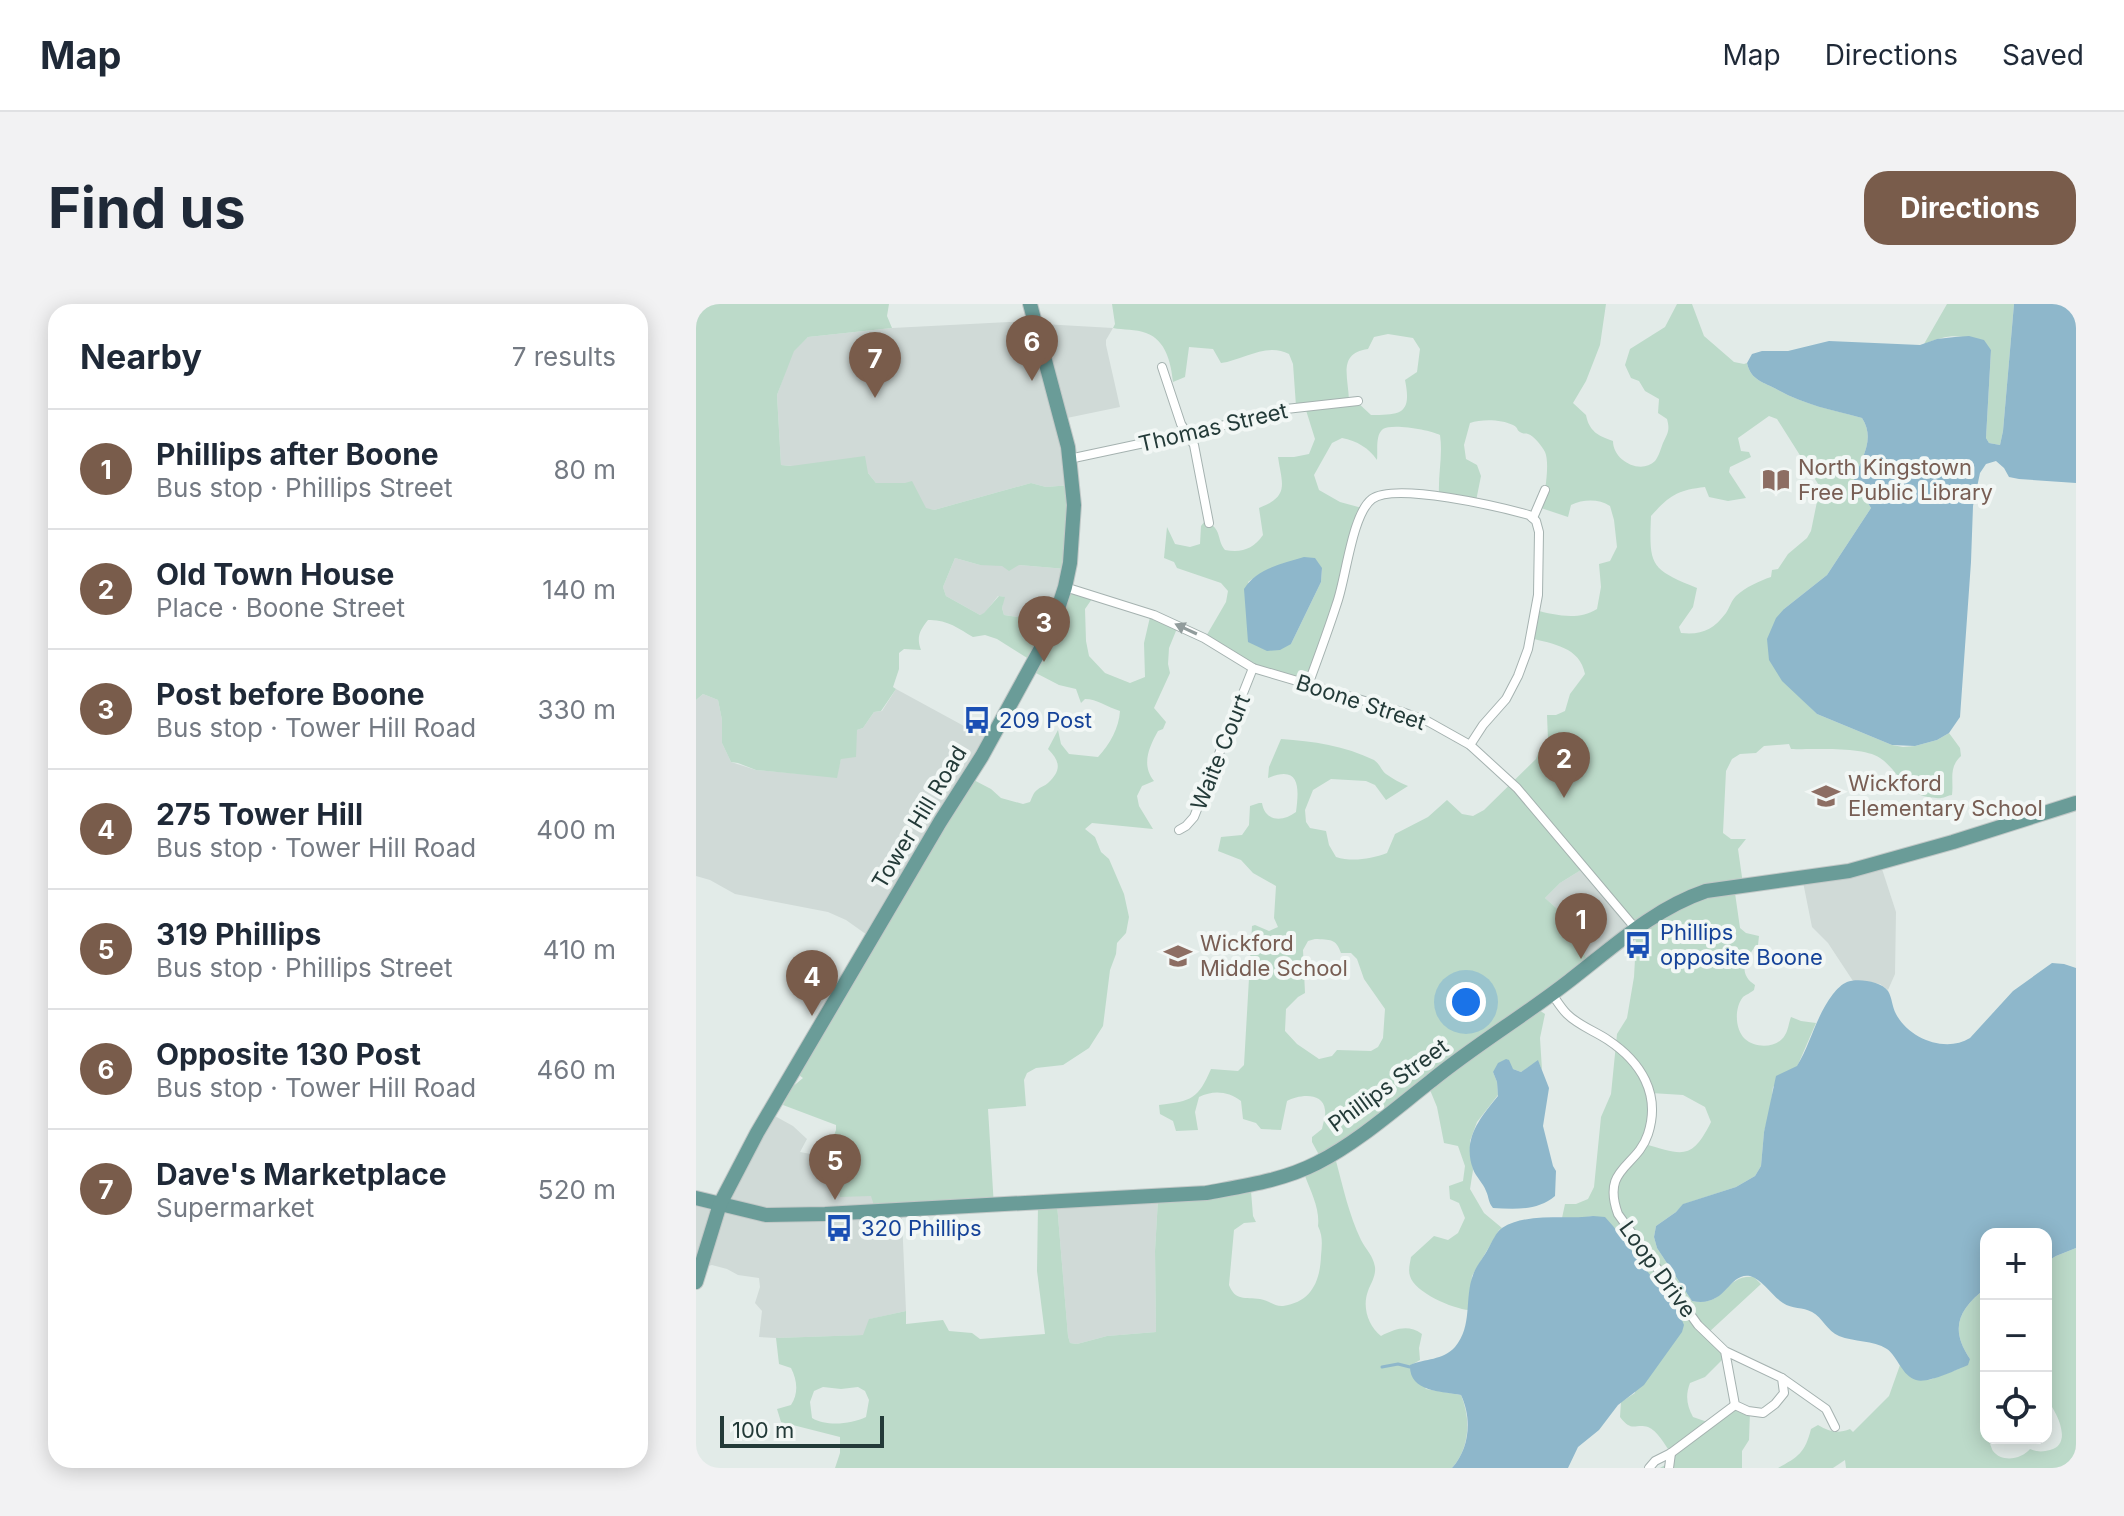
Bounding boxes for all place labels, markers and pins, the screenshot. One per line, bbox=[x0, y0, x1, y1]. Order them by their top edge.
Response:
pin: 6 bbox=[1006, 315, 1058, 381]
pin: 7 bbox=[849, 332, 901, 398]
place label: North Kingstown Free Public Library bbox=[1798, 454, 1993, 505]
library icon: North Kingstown Free Public Library bbox=[1761, 465, 1791, 495]
pin: 3 bbox=[1018, 596, 1070, 662]
bus stop icon: 209 Post bbox=[962, 705, 992, 735]
place label: 209 Post bbox=[999, 707, 1092, 733]
pin: 2 bbox=[1538, 732, 1590, 798]
place label: Wickford Elementary School bbox=[1848, 770, 2043, 821]
school or university icon: Wickford Elementary School bbox=[1811, 781, 1841, 811]
pin: 1 bbox=[1555, 893, 1607, 959]
place label: Phillips opposite Boone bbox=[1660, 919, 1823, 970]
place label: Wickford Middle School bbox=[1200, 930, 1348, 981]
bus stop icon: Phillips opposite Boone bbox=[1623, 930, 1653, 960]
school or university icon: Wickford Middle School bbox=[1163, 941, 1193, 971]
pin: 4 bbox=[786, 950, 838, 1016]
pin: 5 bbox=[809, 1134, 861, 1200]
bus stop icon: 320 Phillips bbox=[824, 1213, 854, 1243]
place label: 320 Phillips bbox=[861, 1215, 982, 1241]

